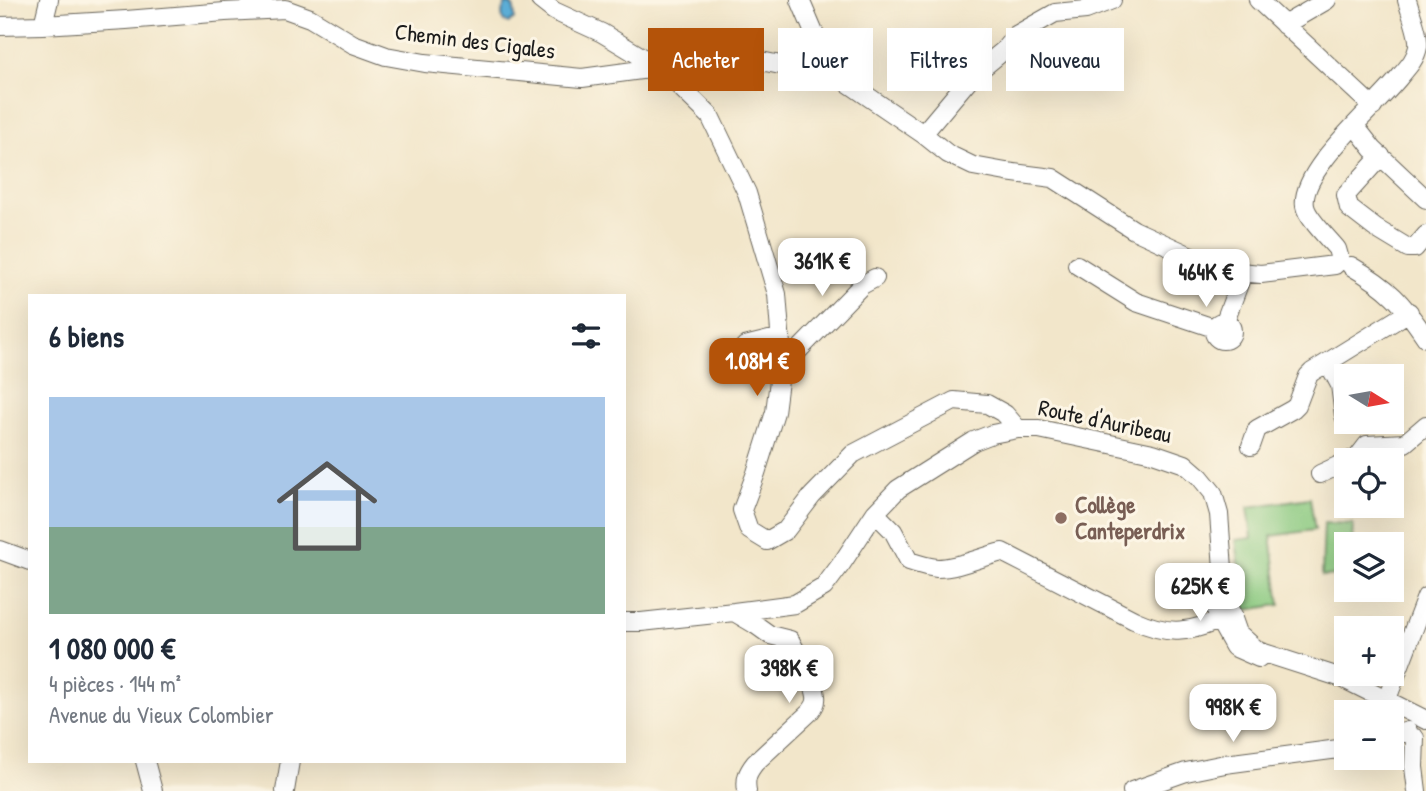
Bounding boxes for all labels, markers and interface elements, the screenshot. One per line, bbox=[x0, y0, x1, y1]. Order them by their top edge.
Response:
street label: Chemin des Cigales bbox=[393, 15, 557, 66]
chip: Acheter bbox=[648, 28, 764, 91]
chip: Louer bbox=[778, 28, 873, 91]
chip: Filtres bbox=[887, 28, 992, 91]
chip: Nouveau bbox=[1006, 28, 1124, 91]
pin: 361K € bbox=[765, 238, 879, 298]
text: 361K € bbox=[794, 245, 850, 276]
pin: 464K € bbox=[1149, 250, 1263, 309]
text: 464K € bbox=[1179, 256, 1233, 287]
text: 6 biens bbox=[49, 316, 124, 356]
icon: filters bbox=[567, 317, 605, 355]
pin: 1.08M € bbox=[692, 338, 822, 398]
text: 1.08M € bbox=[725, 345, 789, 376]
north arrow bbox=[1334, 364, 1404, 434]
map controls bbox=[1334, 364, 1404, 770]
street label: Route d'Auribeau bbox=[1036, 391, 1174, 450]
icon: home bbox=[264, 443, 390, 569]
button: locate bbox=[1334, 448, 1404, 518]
place label: Collège Canteperdrix bbox=[1075, 489, 1185, 547]
marker: Collège Canteperdrix bbox=[1053, 510, 1069, 526]
button: layers bbox=[1334, 532, 1404, 602]
pin: 625K € bbox=[1143, 564, 1257, 623]
text: 625K € bbox=[1171, 570, 1229, 601]
button: + bbox=[1334, 616, 1404, 686]
text: 1 080 000 € bbox=[49, 628, 175, 668]
pin: 398K € bbox=[732, 646, 846, 705]
text: 398K € bbox=[760, 652, 818, 683]
text: 4 pièces · 144 m² bbox=[49, 668, 181, 699]
pin: 998K € bbox=[1176, 684, 1290, 744]
text: 998K € bbox=[1205, 691, 1261, 722]
text: Avenue du Vieux Colombier bbox=[49, 699, 274, 730]
button: − bbox=[1334, 700, 1404, 770]

